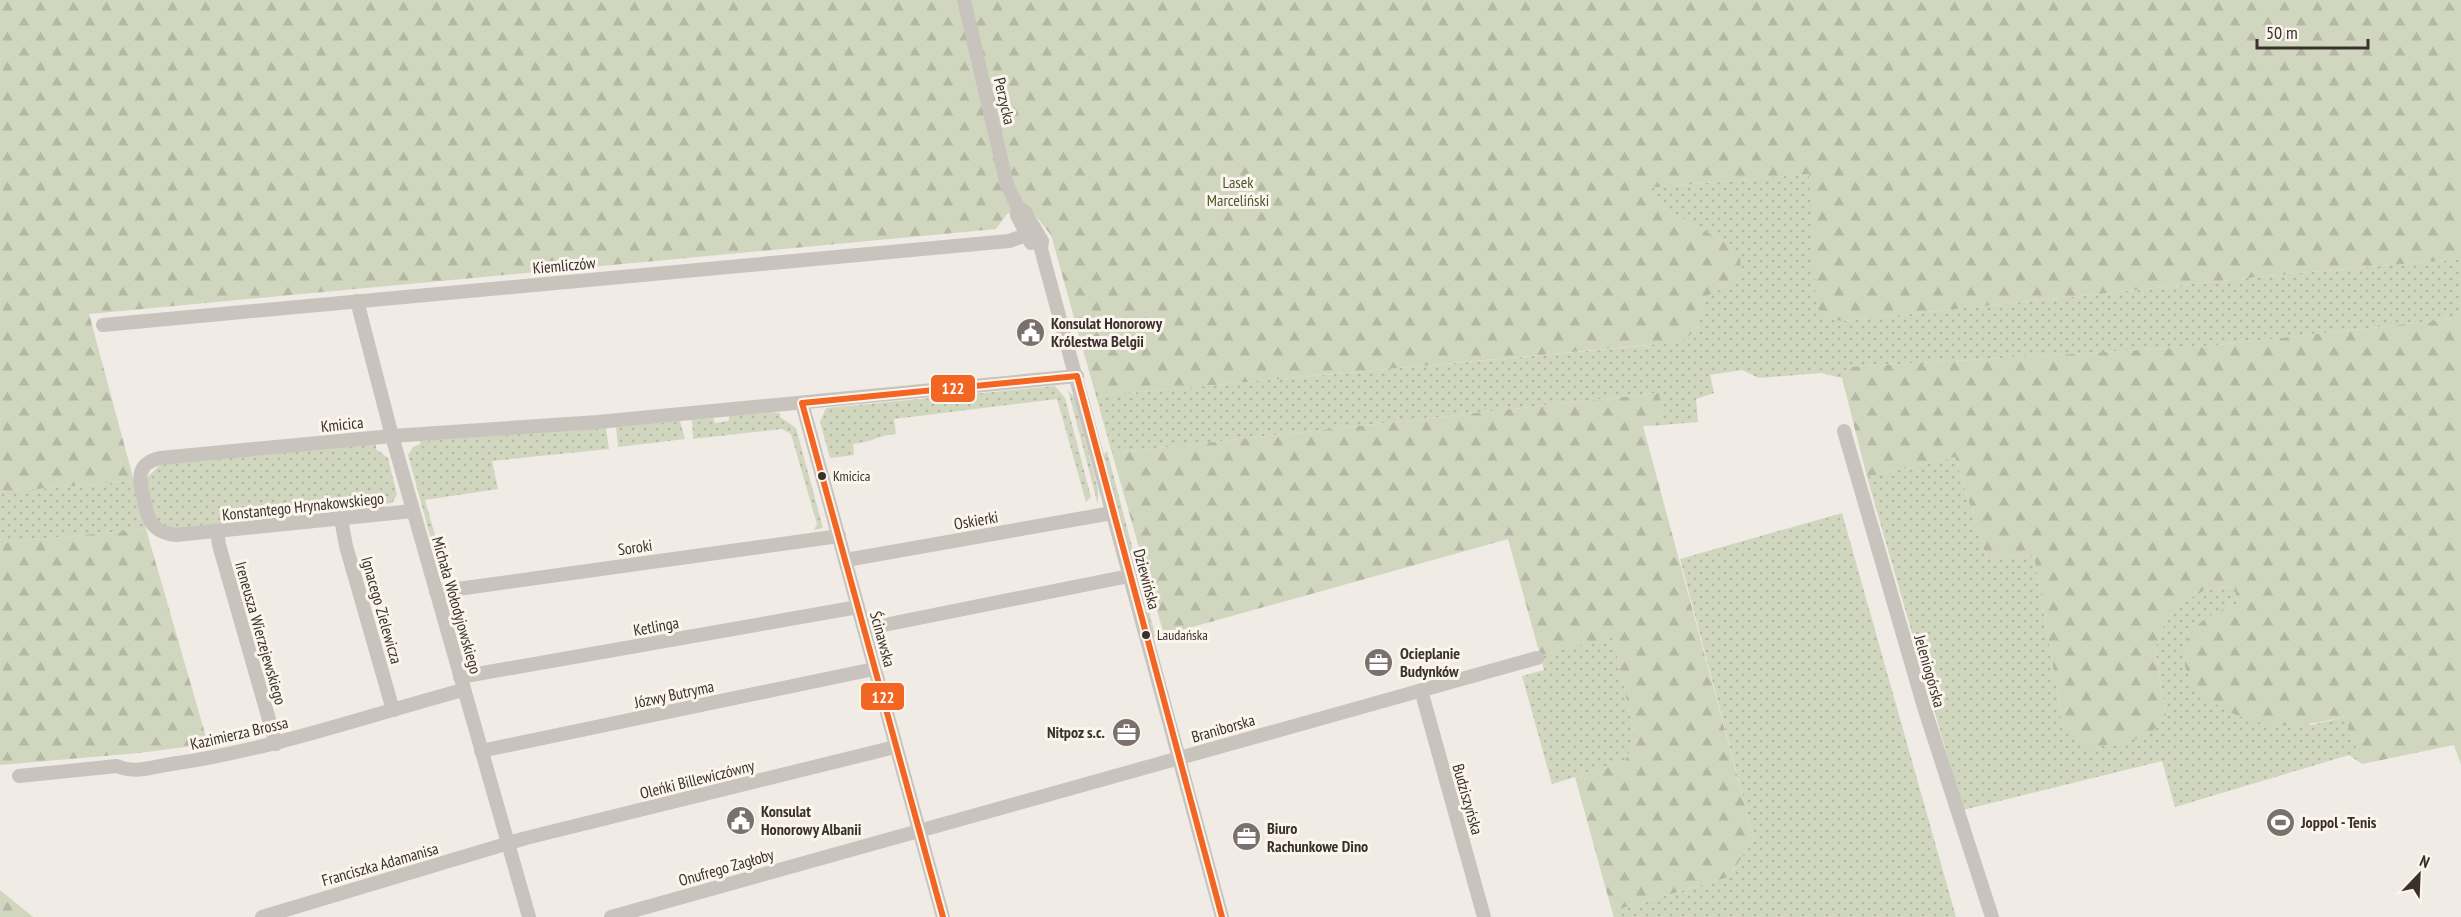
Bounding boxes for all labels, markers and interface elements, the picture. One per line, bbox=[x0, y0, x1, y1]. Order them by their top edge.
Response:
scale bar bbox=[2257, 12, 2368, 50]
text: 50 m bbox=[2266, 21, 2298, 44]
street label: Perzycka bbox=[990, 75, 1020, 127]
park label: Lasek Marceliński bbox=[1207, 172, 1269, 210]
street label: Kiemliczów bbox=[532, 252, 597, 278]
place label: Konsulat Honorowy Królestwa Belgii bbox=[1051, 313, 1163, 351]
public building icon: Konsulat Honorowy Królestwa Belgii bbox=[1014, 316, 1046, 348]
line badge: 122 bbox=[930, 374, 976, 403]
text: 122 bbox=[942, 378, 964, 398]
street label: Kmicica bbox=[320, 412, 364, 436]
place label: Kmicica bbox=[833, 467, 870, 485]
marker: Kmicica bbox=[816, 470, 828, 482]
street label: Konstantego Hrynakowskiego bbox=[221, 488, 385, 524]
street label: Oskierki bbox=[952, 506, 1000, 534]
street label: Michała Wołodyjowskiego bbox=[428, 534, 486, 676]
street label: Soroki bbox=[616, 535, 654, 559]
street label: Dziewińska bbox=[1129, 547, 1165, 611]
street label: Ignacego Zielewicza bbox=[357, 554, 407, 666]
street label: Ireneusza Wierzejewskiego bbox=[231, 559, 291, 707]
street label: Ścinawska bbox=[866, 609, 900, 669]
street label: Ketlinga bbox=[632, 612, 680, 640]
place label: Laudańska bbox=[1157, 626, 1208, 644]
marker: Laudańska bbox=[1140, 629, 1152, 641]
street label: Jeleniogórska bbox=[1910, 632, 1950, 710]
place label: Ocieplanie Budynków bbox=[1400, 643, 1460, 681]
office icon: Ocieplanie Budynków bbox=[1363, 646, 1395, 678]
street label: Józwy Butryma bbox=[631, 676, 716, 712]
line badge: 122 bbox=[860, 682, 905, 711]
text: 122 bbox=[872, 687, 894, 707]
street label: Braniborska bbox=[1189, 709, 1257, 747]
street label: Kazimierza Brossa bbox=[188, 712, 290, 754]
office icon: Nitpoz s.c. bbox=[1110, 716, 1142, 748]
place label: Nitpoz s.c. bbox=[1047, 722, 1105, 742]
street label: Oleńki Billewiczówny bbox=[638, 755, 756, 803]
street label: Budziszyńska bbox=[1448, 761, 1488, 837]
place label: Konsulat Honorowy Albanii bbox=[761, 801, 862, 839]
public building icon: Konsulat Honorowy Albanii bbox=[724, 804, 756, 836]
sports icon: Joppol - Tenis bbox=[2264, 806, 2296, 838]
place label: Joppol - Tenis bbox=[2300, 812, 2377, 832]
place label: Biuro Rachunkowe Dino bbox=[1267, 818, 1368, 856]
office icon: Biuro Rachunkowe Dino bbox=[1230, 821, 1262, 853]
street label: Franciszka Adamanisa bbox=[319, 838, 441, 890]
street label: Onufrego Zagłoby bbox=[676, 844, 776, 890]
north arrow bbox=[2389, 845, 2449, 905]
text: N bbox=[2417, 850, 2433, 872]

